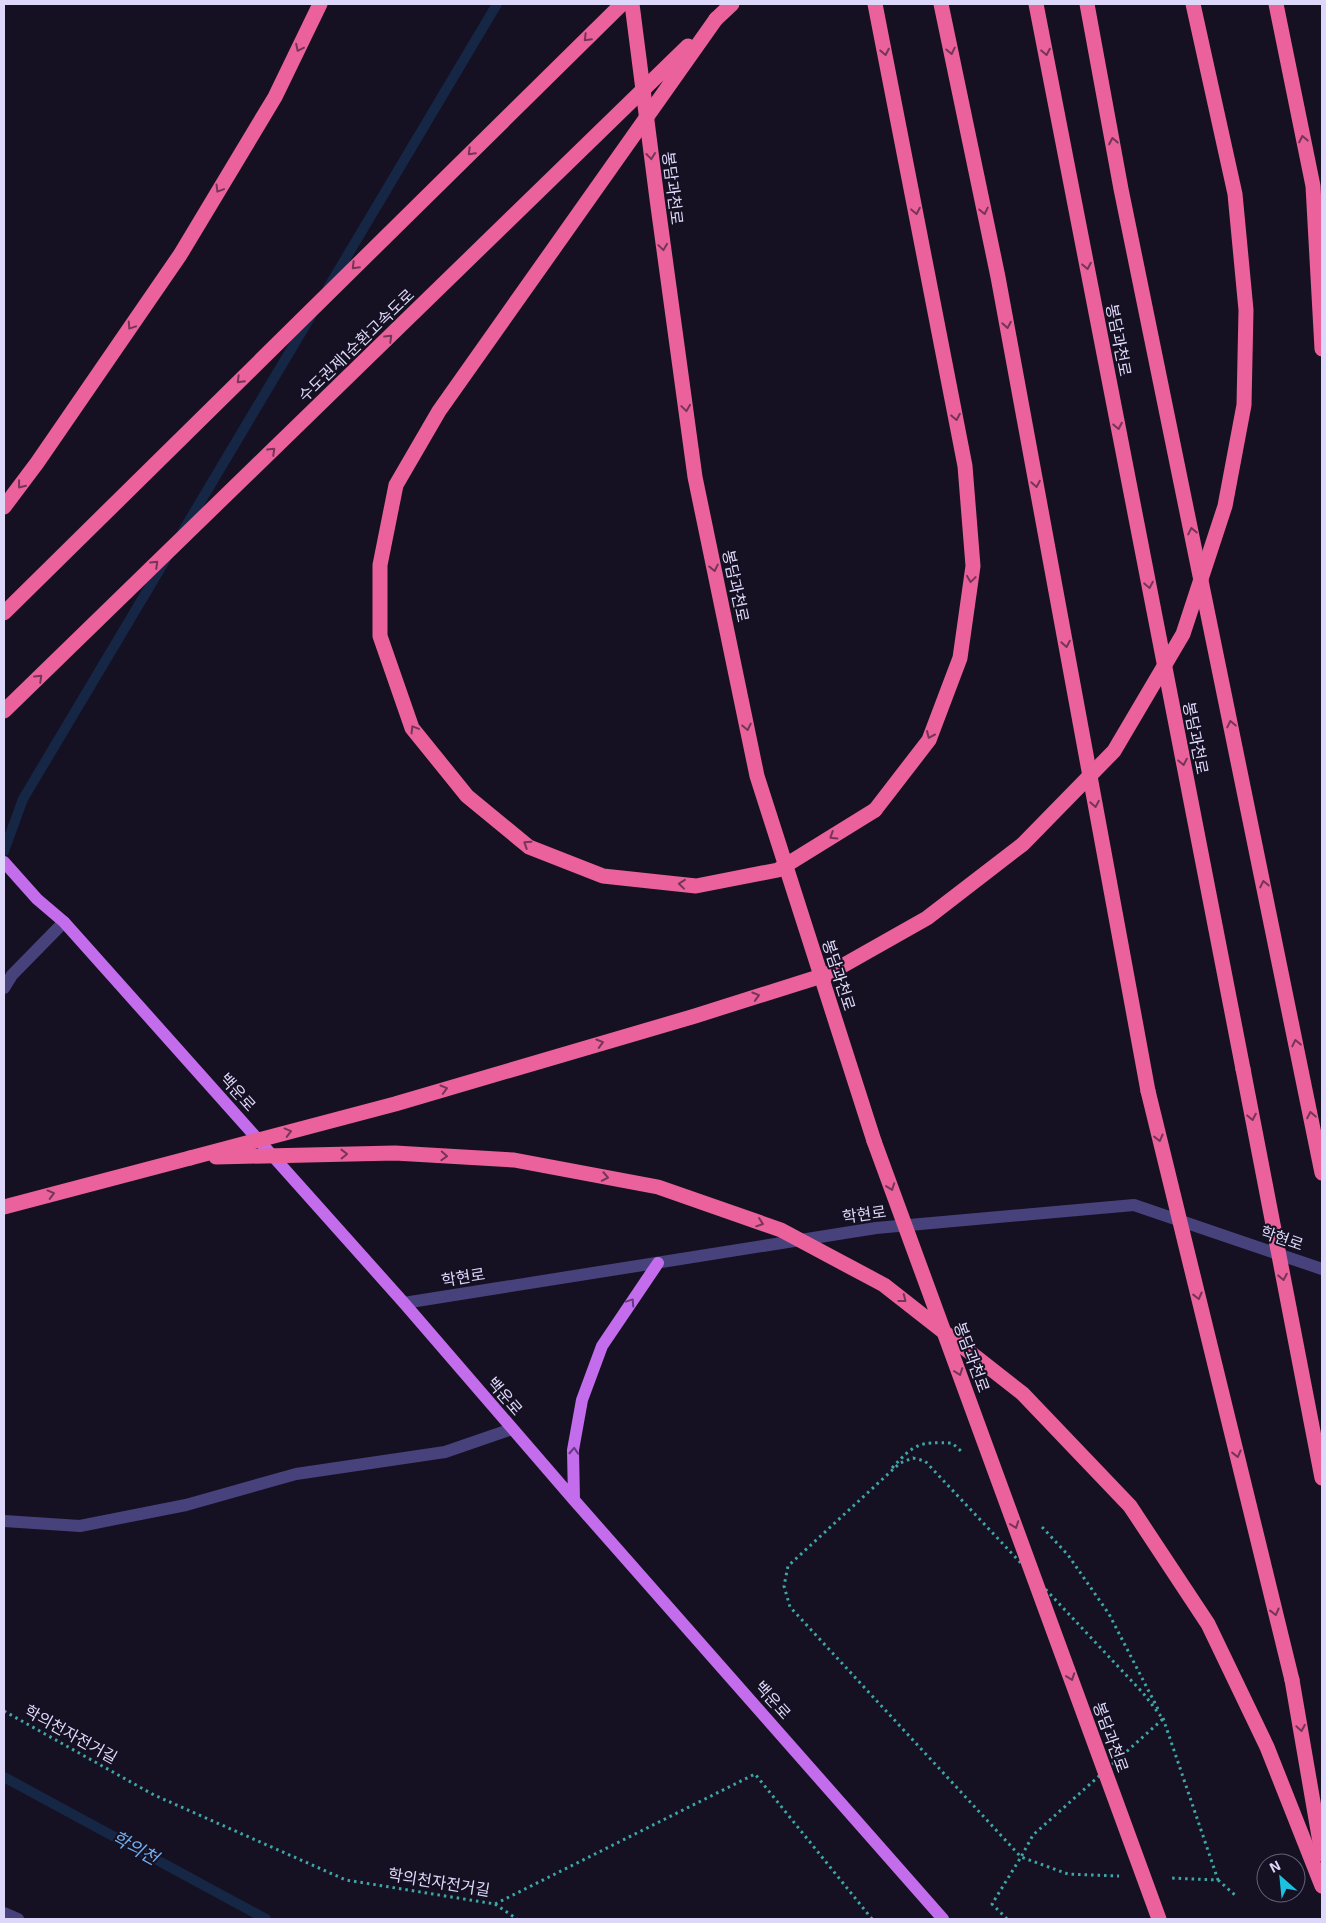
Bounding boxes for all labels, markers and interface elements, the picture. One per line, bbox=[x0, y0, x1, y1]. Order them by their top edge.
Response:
one-way arrow bbox=[584, 32, 593, 41]
one-way arrow bbox=[295, 43, 305, 52]
one-way arrow bbox=[879, 47, 889, 56]
one-way arrow bbox=[945, 47, 956, 56]
one-way arrow bbox=[1040, 47, 1050, 56]
one-way arrow bbox=[1298, 134, 1309, 143]
one-way arrow bbox=[1108, 136, 1118, 145]
one-way arrow bbox=[468, 146, 477, 155]
street label: 봉담과천로 bbox=[660, 150, 687, 226]
one-way arrow bbox=[645, 153, 656, 161]
one-way arrow bbox=[216, 184, 226, 193]
one-way arrow bbox=[978, 206, 989, 215]
one-way arrow bbox=[910, 207, 920, 216]
one-way arrow bbox=[658, 243, 668, 252]
one-way arrow bbox=[352, 260, 361, 269]
one-way arrow bbox=[1081, 262, 1091, 271]
street label: 수도권제1순환고속도로 bbox=[294, 284, 418, 405]
street label: 봉담과천로 bbox=[1103, 302, 1136, 378]
one-way arrow bbox=[128, 320, 137, 329]
one-way arrow bbox=[1001, 320, 1012, 329]
one-way arrow bbox=[383, 335, 392, 344]
one-way arrow bbox=[236, 374, 245, 383]
one-way arrow bbox=[680, 405, 691, 413]
one-way arrow bbox=[950, 413, 960, 422]
one-way arrow bbox=[1112, 421, 1122, 430]
one-way arrow bbox=[266, 448, 275, 457]
one-way arrow bbox=[18, 479, 26, 488]
one-way arrow bbox=[1031, 480, 1041, 489]
one-way arrow bbox=[1187, 526, 1197, 535]
street label: 봉담과천로 bbox=[720, 548, 753, 624]
one-way arrow bbox=[150, 561, 159, 570]
one-way arrow bbox=[708, 564, 719, 573]
one-way arrow bbox=[966, 575, 977, 583]
one-way arrow bbox=[1143, 581, 1153, 590]
one-way arrow bbox=[1060, 640, 1070, 649]
one-way arrow bbox=[33, 674, 42, 683]
street label: 봉담과천로 bbox=[1180, 700, 1213, 776]
one-way arrow bbox=[1226, 720, 1237, 729]
one-way arrow bbox=[742, 723, 752, 732]
one-way arrow bbox=[411, 725, 421, 734]
one-way arrow bbox=[927, 729, 937, 738]
one-way arrow bbox=[1177, 758, 1188, 766]
one-way arrow bbox=[1089, 800, 1100, 809]
one-way arrow bbox=[830, 829, 839, 839]
one-way arrow bbox=[523, 841, 533, 850]
one-way arrow bbox=[678, 879, 686, 890]
one-way arrow bbox=[1259, 879, 1270, 888]
street label: 봉담과천로 bbox=[819, 937, 860, 1013]
one-way arrow bbox=[751, 992, 760, 1002]
one-way arrow bbox=[1292, 1038, 1302, 1047]
one-way arrow bbox=[596, 1039, 604, 1049]
street label: 백운로 bbox=[217, 1069, 260, 1115]
one-way arrow bbox=[440, 1085, 448, 1095]
one-way arrow bbox=[1306, 1110, 1317, 1119]
one-way arrow bbox=[1247, 1113, 1257, 1122]
one-way arrow bbox=[283, 1127, 292, 1138]
one-way arrow bbox=[1153, 1134, 1164, 1143]
one-way arrow bbox=[340, 1149, 348, 1159]
one-way arrow bbox=[440, 1150, 448, 1161]
one-way arrow bbox=[600, 1171, 609, 1182]
one-way arrow bbox=[885, 1182, 895, 1191]
one-way arrow bbox=[46, 1189, 55, 1200]
street label: 학현로 bbox=[841, 1201, 887, 1226]
one-way arrow bbox=[755, 1217, 764, 1227]
street label: 학현로 bbox=[1258, 1221, 1306, 1254]
street label: 학현로 bbox=[440, 1264, 486, 1289]
one-way arrow bbox=[1277, 1272, 1288, 1281]
one-way arrow bbox=[1192, 1292, 1203, 1301]
one-way arrow bbox=[897, 1294, 906, 1302]
one-way arrow bbox=[625, 1299, 634, 1308]
street label: 봉담과천로 bbox=[951, 1319, 994, 1395]
one-way arrow bbox=[953, 1368, 963, 1376]
street label: 백운로 bbox=[484, 1373, 527, 1419]
one-way arrow bbox=[568, 1447, 579, 1455]
one-way arrow bbox=[1231, 1449, 1242, 1458]
one-way arrow bbox=[1009, 1520, 1019, 1529]
one-way arrow bbox=[1270, 1607, 1280, 1615]
one-way arrow bbox=[1065, 1673, 1075, 1681]
street label: 백운로 bbox=[752, 1677, 795, 1723]
street label: 봉담과천로 bbox=[1090, 1699, 1133, 1775]
street label: 학의천자전거길 bbox=[22, 1700, 121, 1767]
one-way arrow bbox=[1295, 1724, 1305, 1733]
water label: 학의천 bbox=[108, 1825, 165, 1870]
north arrow bbox=[1256, 1853, 1306, 1903]
text: N bbox=[1267, 1856, 1283, 1876]
street label: 학의천자전거길 bbox=[387, 1864, 491, 1899]

